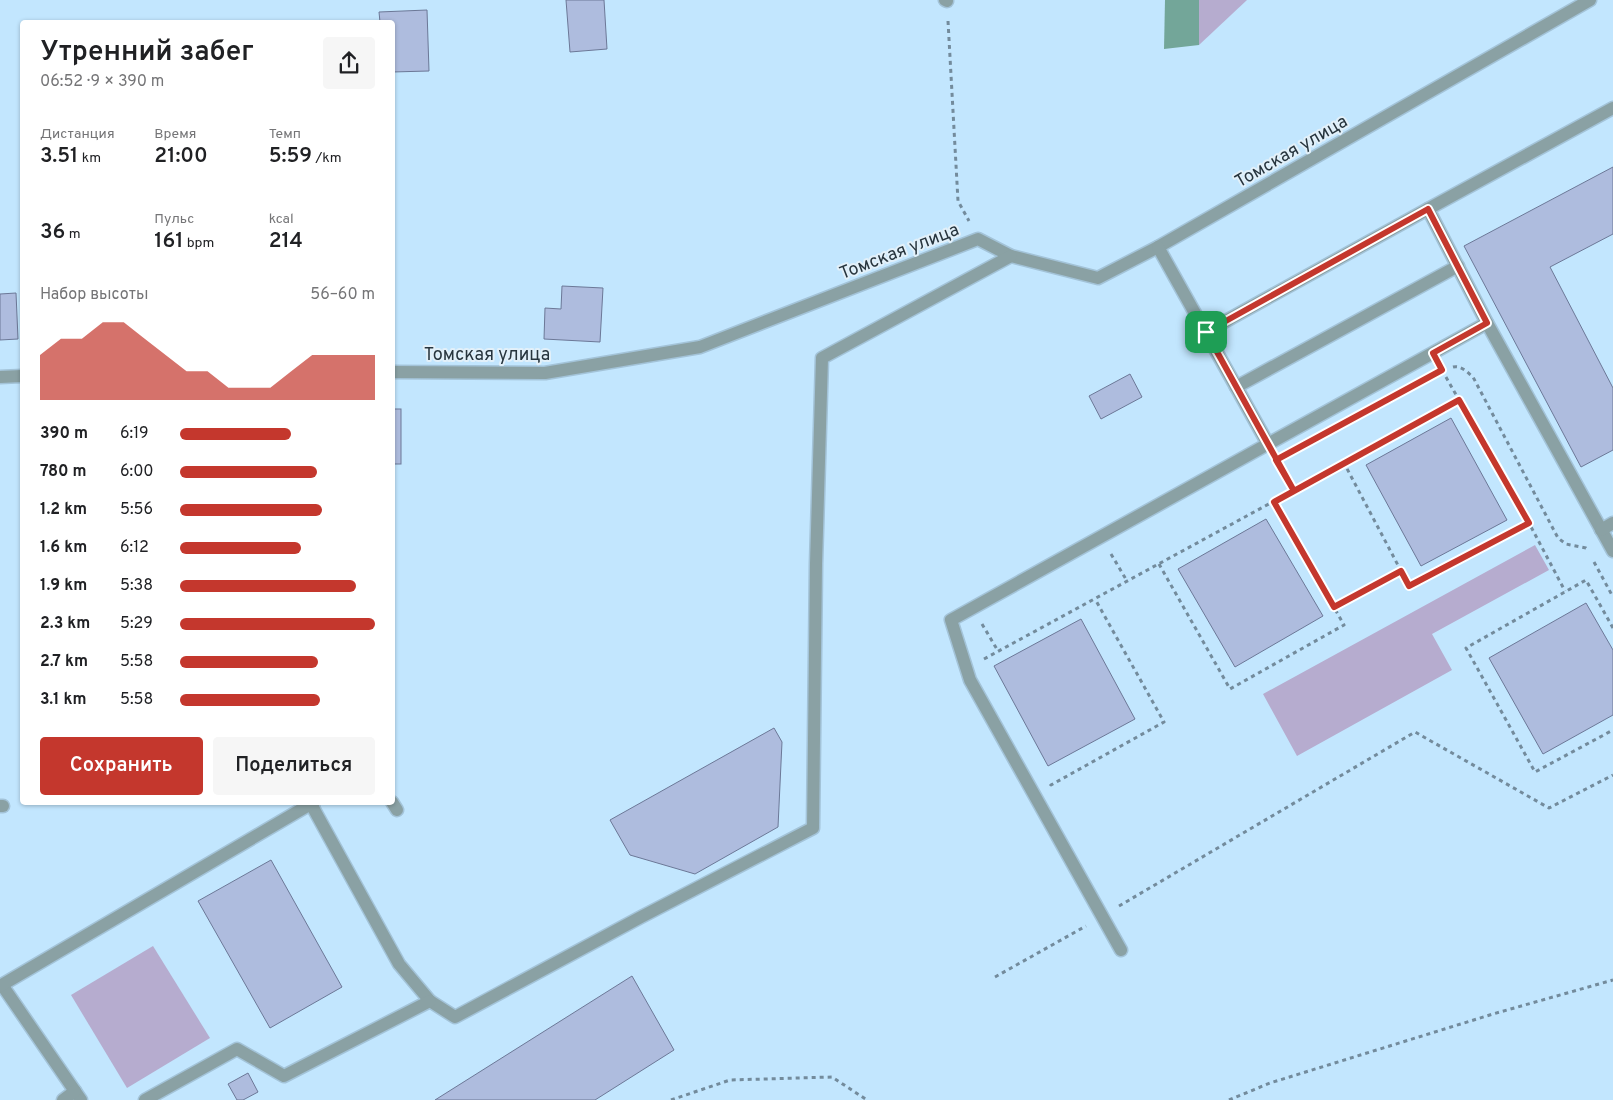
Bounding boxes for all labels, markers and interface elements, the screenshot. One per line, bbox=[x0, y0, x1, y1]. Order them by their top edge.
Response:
text: Утренний забег bbox=[40, 35, 254, 71]
button: share bbox=[323, 37, 375, 89]
text: 06:52 · 9 × 390 m bbox=[40, 72, 164, 92]
street label: Томская улица bbox=[1231, 111, 1352, 194]
text: Дистанция bbox=[40, 126, 115, 143]
text: Время bbox=[154, 126, 196, 143]
text: Темп bbox=[269, 126, 301, 143]
text: 3.51 bbox=[40, 143, 78, 170]
text: 21:00 bbox=[154, 143, 208, 170]
text: 5:59 bbox=[269, 143, 312, 170]
text: km bbox=[78, 150, 101, 167]
text: /km bbox=[312, 150, 342, 167]
text: Пульс bbox=[154, 211, 194, 228]
text: kcal bbox=[269, 211, 294, 228]
text: 36 bbox=[40, 219, 65, 246]
street label: Томская улица bbox=[836, 219, 963, 286]
text: m bbox=[65, 226, 81, 243]
text: 161 bbox=[154, 228, 184, 255]
text: 214 bbox=[269, 228, 303, 255]
text: bpm bbox=[184, 235, 214, 252]
text: Набор высоты bbox=[40, 285, 148, 305]
text: 56–60 m bbox=[310, 285, 375, 305]
pin bbox=[1185, 311, 1227, 353]
icon: arrive bbox=[1192, 318, 1220, 346]
street label: Томская улица bbox=[424, 344, 550, 367]
text: 390 m bbox=[40, 424, 88, 444]
text: 6:19 bbox=[120, 424, 149, 444]
text: 780 m bbox=[40, 462, 86, 482]
text: 6:00 bbox=[120, 462, 154, 482]
text: 1.2 km bbox=[40, 500, 87, 520]
text: 5:56 bbox=[120, 500, 153, 520]
text: 1.6 km bbox=[40, 538, 87, 558]
text: 6:12 bbox=[120, 538, 149, 558]
text: 1.9 km bbox=[40, 576, 87, 596]
text: 5:38 bbox=[120, 576, 153, 596]
text: 2.3 km bbox=[40, 614, 90, 634]
text: 5:29 bbox=[120, 614, 153, 634]
text: 2.7 km bbox=[40, 652, 88, 672]
text: 5:58 bbox=[120, 652, 153, 672]
text: 3.1 km bbox=[40, 690, 87, 710]
text: 5:58 bbox=[120, 690, 153, 710]
button: Сохранить bbox=[40, 737, 203, 795]
button: Поделиться bbox=[213, 737, 375, 795]

